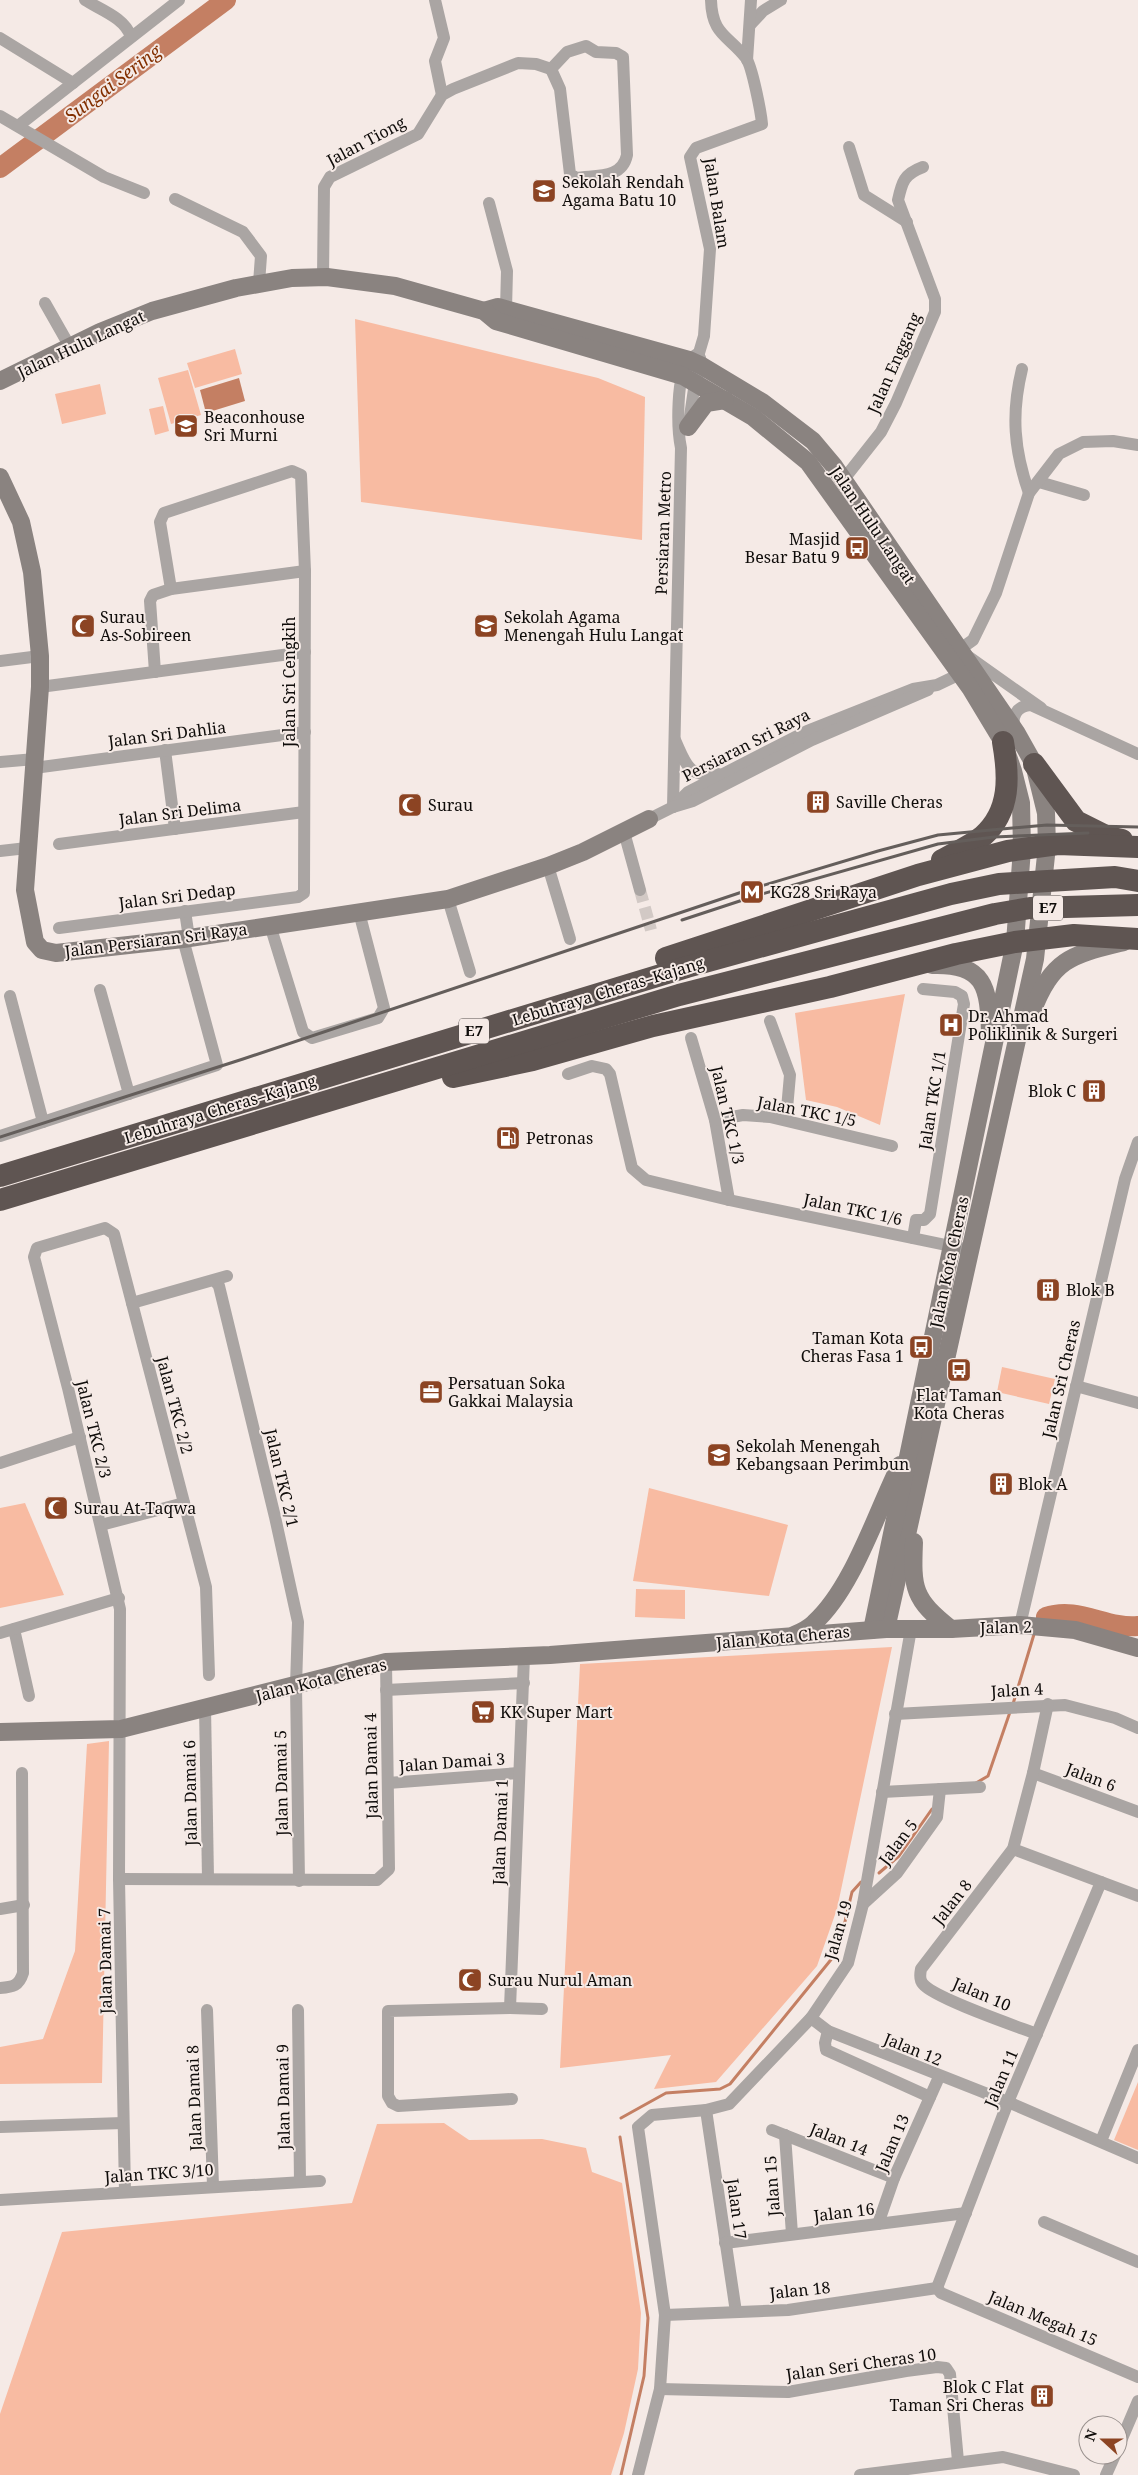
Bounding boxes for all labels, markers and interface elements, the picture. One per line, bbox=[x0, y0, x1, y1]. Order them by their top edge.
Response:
water label: Sungai Sering bbox=[59, 38, 166, 127]
street label: Jalan Tiong bbox=[322, 111, 410, 171]
street label: Jalan Balam bbox=[699, 155, 735, 250]
place label: Sekolah Rendah Agama Batu 10 bbox=[562, 171, 684, 211]
school or university icon: Sekolah Rendah Agama Batu 10 bbox=[531, 178, 557, 204]
street label: Jalan Hulu Langat bbox=[13, 305, 148, 384]
street label: Jalan Enggang bbox=[861, 309, 926, 418]
place label: Beaconhouse Sri Murni bbox=[204, 406, 305, 446]
school or university icon: Beaconhouse Sri Murni bbox=[173, 413, 199, 439]
street label: Jalan Hulu Langat bbox=[825, 461, 921, 589]
street label: Persiaran Metro bbox=[650, 471, 676, 595]
place label: Masjid Besar Batu 9 bbox=[745, 528, 840, 568]
bus stop icon: Masjid Besar Batu 9 bbox=[844, 535, 870, 561]
place label: Surau As-Sobireen bbox=[100, 606, 191, 646]
place label: Sekolah Agama Menengah Hulu Langat bbox=[504, 606, 684, 646]
mosque icon: Surau As-Sobireen bbox=[70, 613, 96, 639]
school or university icon: Sekolah Agama Menengah Hulu Langat bbox=[473, 613, 499, 639]
street label: Jalan Sri Cengkih bbox=[278, 617, 300, 748]
street label: Persiaran Sri Raya bbox=[678, 703, 814, 787]
street label: Jalan Sri Dahlia bbox=[106, 716, 227, 752]
building icon: Saville Cheras bbox=[805, 789, 831, 815]
place label: Saville Cheras bbox=[836, 791, 943, 813]
mosque icon: Surau bbox=[397, 792, 423, 818]
street label: Jalan Sri Delima bbox=[117, 794, 242, 831]
place label: Surau bbox=[428, 794, 473, 816]
street label: Jalan Sri Dedap bbox=[116, 878, 237, 914]
metro station icon: KG28 Sri Raya bbox=[739, 879, 765, 905]
place label: KG28 Sri Raya bbox=[770, 881, 877, 903]
road number: E7 bbox=[1033, 896, 1063, 920]
street label: Jalan Persiaran Sri Raya bbox=[62, 918, 249, 962]
street label: Lebuhraya Cheras–Kajang bbox=[509, 951, 707, 1031]
place label: Dr. Ahmad Poliklinik & Surgeri bbox=[968, 1005, 1118, 1045]
hospital icon: Dr. Ahmad Poliklinik & Surgeri bbox=[938, 1012, 964, 1038]
road number: E7 bbox=[459, 1018, 489, 1044]
street label: Jalan TKC 1/1 bbox=[913, 1049, 951, 1152]
street label: Jalan TKC 1/3 bbox=[706, 1063, 750, 1166]
street label: Lebuhraya Cheras–Kajang bbox=[121, 1069, 319, 1149]
building icon: Blok C bbox=[1081, 1078, 1107, 1104]
place label: Blok C bbox=[1028, 1080, 1076, 1102]
street label: Jalan TKC 1/5 bbox=[755, 1090, 858, 1131]
fuel station icon: Petronas bbox=[495, 1125, 521, 1151]
place label: Petronas bbox=[526, 1127, 593, 1149]
street label: Jalan TKC 1/6 bbox=[801, 1188, 904, 1230]
street label: Jalan Kota Cheras bbox=[924, 1194, 974, 1331]
building icon: Blok B bbox=[1035, 1277, 1061, 1303]
place label: Blok B bbox=[1066, 1279, 1115, 1301]
street label: Jalan Sri Cheras bbox=[1036, 1318, 1085, 1441]
place label: Taman Kota Cheras Fasa 1 bbox=[801, 1327, 904, 1367]
bus stop icon: Taman Kota Cheras Fasa 1 bbox=[908, 1334, 934, 1360]
street label: Jalan TKC 2/2 bbox=[151, 1353, 199, 1456]
bus stop icon: Flat Taman Kota Cheras bbox=[946, 1357, 972, 1383]
place label: Persatuan Soka Gakkai Malaysia bbox=[448, 1372, 574, 1412]
street label: Jalan TKC 2/3 bbox=[71, 1377, 117, 1480]
office icon: Persatuan Soka Gakkai Malaysia bbox=[418, 1379, 444, 1405]
place label: Flat Taman Kota Cheras bbox=[914, 1384, 1004, 1424]
street label: Jalan TKC 2/1 bbox=[260, 1426, 304, 1529]
place label: Sekolah Menengah Kebangsaan Perimbun bbox=[736, 1435, 909, 1475]
school or university icon: Sekolah Menengah Kebangsaan Perimbun bbox=[706, 1442, 732, 1468]
building icon: Blok A bbox=[988, 1471, 1014, 1497]
place label: Blok A bbox=[1018, 1473, 1068, 1495]
mosque icon: Surau At-Taqwa bbox=[43, 1495, 69, 1521]
place label: Surau At-Taqwa bbox=[74, 1497, 196, 1519]
street label: Jalan 2 bbox=[979, 1616, 1032, 1638]
street label: Jalan Kota Cheras bbox=[714, 1620, 851, 1654]
street label: Jalan Kota Cheras bbox=[252, 1653, 389, 1707]
street label: Jalan 4 bbox=[989, 1678, 1044, 1702]
supermarket icon: KK Super Mart bbox=[470, 1699, 496, 1725]
place label: KK Super Mart bbox=[500, 1701, 613, 1723]
street label: Jalan Damai 4 bbox=[359, 1713, 383, 1820]
street label: Jalan Damai 5 bbox=[269, 1730, 293, 1837]
street label: Jalan Damai 6 bbox=[178, 1740, 202, 1847]
street label: Jalan Damai 3 bbox=[397, 1747, 506, 1777]
street label: Jalan 6 bbox=[1062, 1757, 1119, 1797]
street label: Jalan Damai 1 bbox=[487, 1779, 513, 1886]
street label: Jalan 5 bbox=[873, 1815, 922, 1870]
street label: Jalan 8 bbox=[927, 1875, 977, 1930]
street label: Jalan 19 bbox=[819, 1898, 857, 1963]
street label: Jalan Damai 7 bbox=[93, 1908, 117, 2015]
mosque icon: Surau Nurul Aman bbox=[457, 1967, 483, 1993]
place label: Surau Nurul Aman bbox=[488, 1969, 632, 1991]
street label: Jalan 10 bbox=[949, 1972, 1014, 2016]
street label: Jalan 12 bbox=[880, 2027, 945, 2071]
street label: Jalan Damai 9 bbox=[271, 2044, 295, 2151]
street label: Jalan Damai 8 bbox=[181, 2045, 207, 2152]
street label: Jalan 11 bbox=[979, 2046, 1023, 2111]
street label: Jalan 13 bbox=[870, 2111, 914, 2176]
street label: Jalan 14 bbox=[806, 2117, 871, 2161]
street label: Jalan 15 bbox=[759, 2155, 785, 2218]
street label: Jalan TKC 3/10 bbox=[103, 2158, 214, 2188]
street label: Jalan 17 bbox=[722, 2176, 752, 2241]
street label: Jalan 16 bbox=[811, 2197, 876, 2227]
street label: Jalan 18 bbox=[767, 2276, 832, 2304]
street label: Jalan Megah 15 bbox=[984, 2285, 1101, 2351]
street label: Jalan Seri Cheras 10 bbox=[784, 2343, 937, 2386]
place label: Blok C Flat Taman Sri Cheras bbox=[890, 2376, 1024, 2416]
building icon: Blok C Flat Taman Sri Cheras bbox=[1029, 2383, 1055, 2409]
north arrow bbox=[1078, 2415, 1128, 2465]
text: N bbox=[1080, 2427, 1101, 2444]

